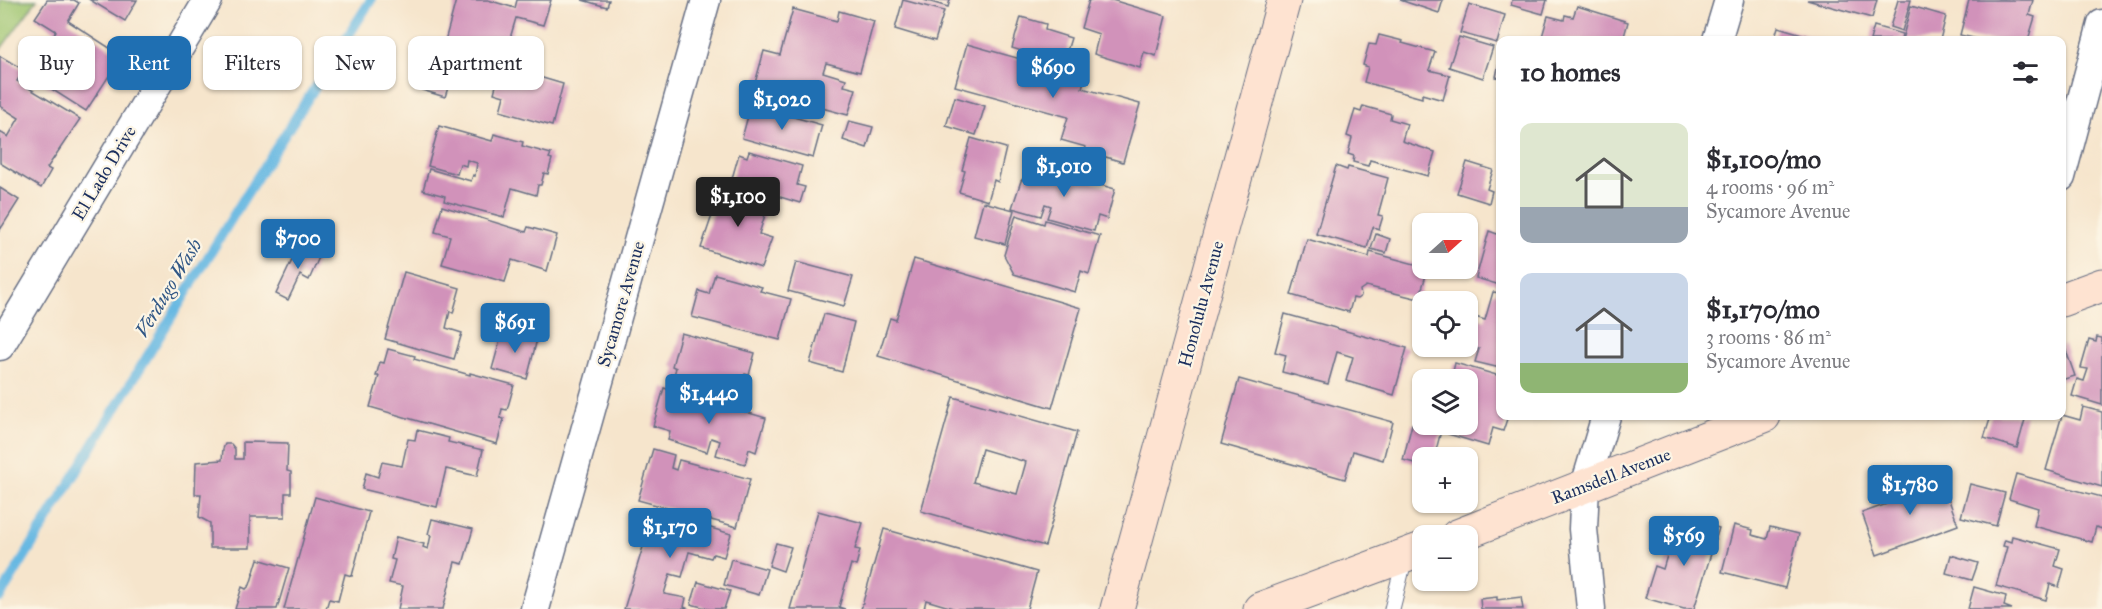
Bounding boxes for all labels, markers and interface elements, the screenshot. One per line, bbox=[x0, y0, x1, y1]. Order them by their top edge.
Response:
chip: Buy bbox=[18, 36, 95, 90]
chip: Rent bbox=[107, 36, 191, 90]
chip: Filters bbox=[203, 36, 302, 90]
chip: New bbox=[314, 36, 396, 90]
chip: Apartment bbox=[408, 36, 544, 90]
pin: $690 bbox=[1017, 48, 1089, 99]
text: $690 bbox=[1031, 55, 1075, 79]
text: 10 homes bbox=[1520, 56, 1621, 88]
icon: filters bbox=[2009, 56, 2042, 89]
pin: $1,020 bbox=[733, 80, 831, 131]
text: $1,020 bbox=[753, 87, 811, 111]
street label: El Lado Drive bbox=[67, 122, 141, 224]
text: $1,100/mo bbox=[1706, 143, 1821, 175]
pin: $1,010 bbox=[1015, 147, 1113, 198]
icon: home bbox=[1568, 147, 1640, 219]
text: $1,010 bbox=[1036, 154, 1092, 178]
text: 4 rooms · 96 m² bbox=[1706, 175, 1834, 199]
pin: $1,100 bbox=[689, 177, 787, 228]
text: $1,100 bbox=[710, 184, 766, 208]
text: Sycamore Avenue bbox=[1706, 199, 1850, 223]
north arrow bbox=[1412, 213, 1478, 279]
map controls bbox=[1412, 213, 1478, 591]
pin: $700 bbox=[262, 219, 334, 270]
text: $700 bbox=[275, 226, 321, 250]
water label: Verdugo Wash bbox=[129, 234, 207, 342]
street label: Sycamore Avenue bbox=[593, 238, 649, 370]
street label: Honolulu Avenue bbox=[1174, 238, 1228, 370]
button: locate bbox=[1412, 291, 1478, 357]
text: $1,170/mo bbox=[1706, 293, 1820, 325]
icon: home bbox=[1568, 297, 1640, 369]
pin: $691 bbox=[479, 303, 551, 354]
text: $691 bbox=[495, 310, 535, 334]
text: 3 rooms · 86 m² bbox=[1706, 325, 1831, 349]
text: Sycamore Avenue bbox=[1706, 349, 1850, 373]
button: layers bbox=[1412, 369, 1478, 435]
pin: $1,440 bbox=[660, 374, 758, 425]
text: $1,440 bbox=[679, 381, 739, 405]
street label: Ramsdell Avenue bbox=[1548, 443, 1674, 509]
button: + bbox=[1412, 447, 1478, 513]
pin: $1,780 bbox=[1861, 465, 1959, 516]
text: $1,780 bbox=[1882, 472, 1938, 496]
pin: $1,170 bbox=[621, 508, 719, 559]
text: $1,170 bbox=[642, 515, 698, 539]
pin: $569 bbox=[1648, 516, 1720, 567]
text: $569 bbox=[1663, 523, 1705, 547]
button: − bbox=[1412, 525, 1478, 591]

